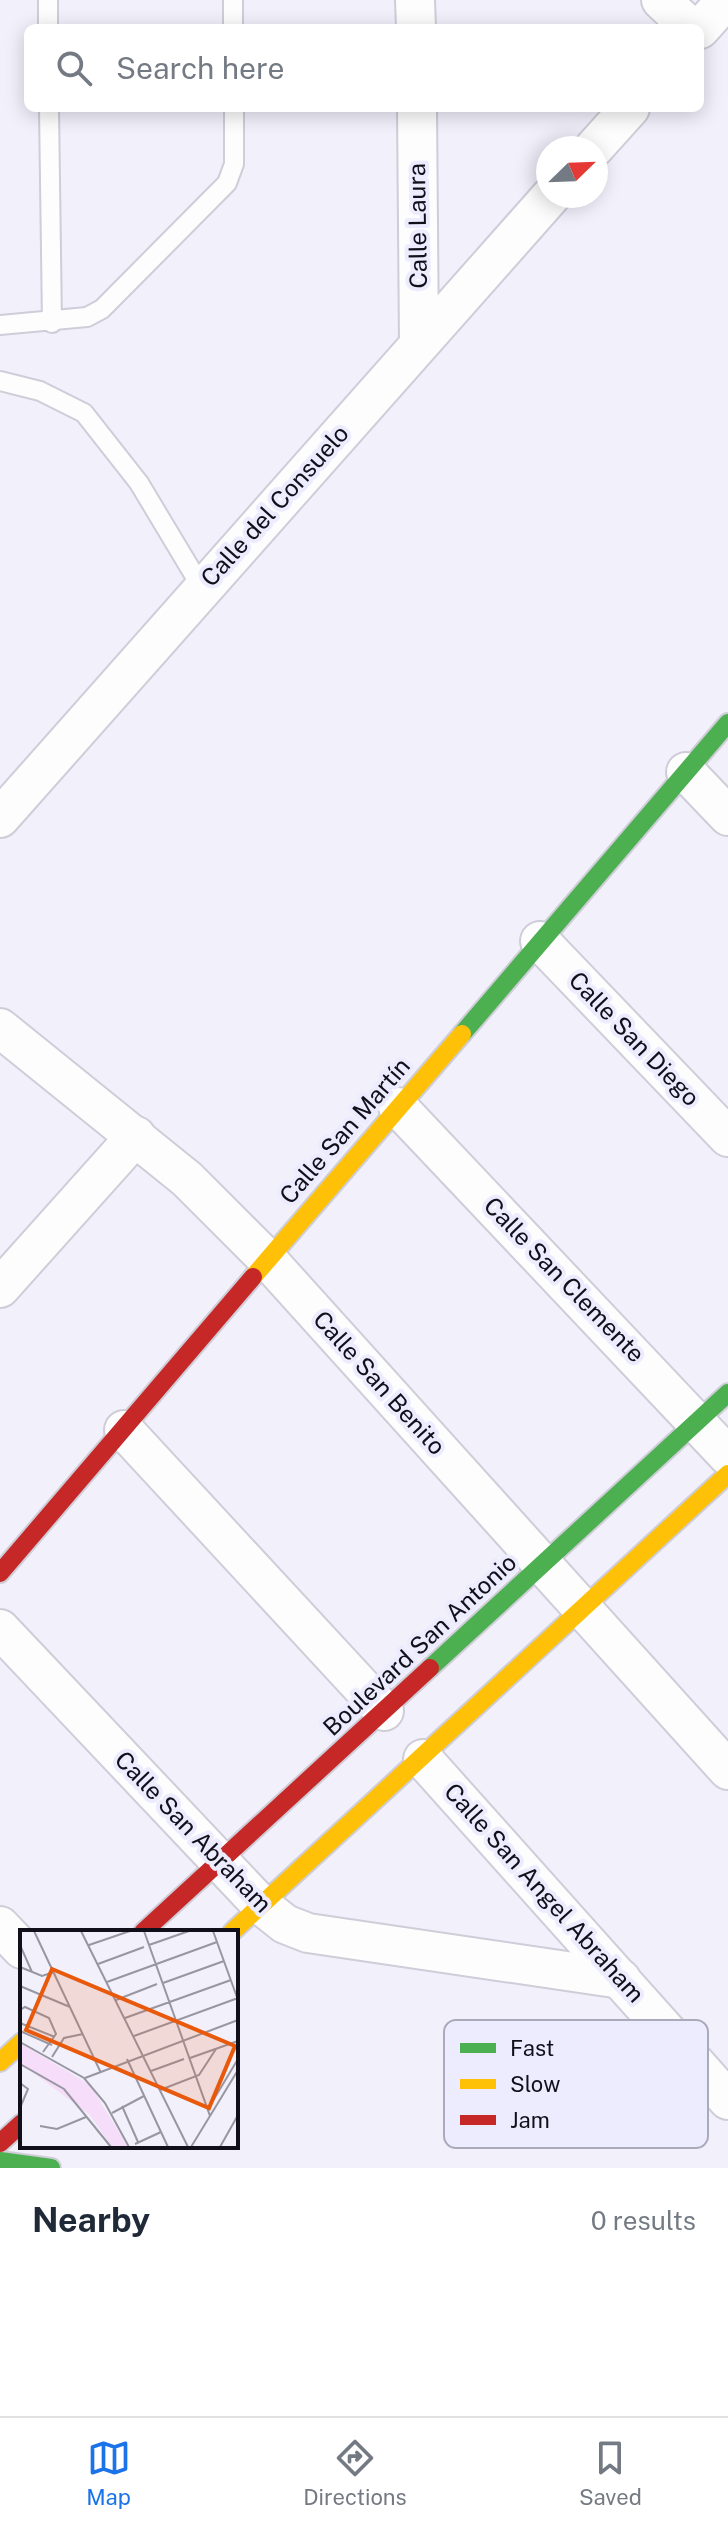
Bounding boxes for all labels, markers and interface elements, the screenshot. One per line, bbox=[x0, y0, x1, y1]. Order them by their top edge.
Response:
search box bbox=[24, 24, 704, 112]
icon: search bbox=[52, 46, 96, 90]
text: Search here bbox=[116, 50, 284, 86]
north arrow bbox=[536, 136, 608, 208]
street label: Calle Laura bbox=[402, 163, 432, 289]
street label: Calle del Consuelo bbox=[195, 419, 354, 592]
street label: Calle San Diego bbox=[564, 965, 706, 1111]
street label: Calle San Martín bbox=[273, 1052, 415, 1209]
street label: Calle San Clemente bbox=[479, 1191, 651, 1368]
street label: Calle San Benito bbox=[308, 1305, 452, 1460]
street label: Boulevard San Antonio bbox=[317, 1548, 522, 1741]
street label: Calle San Abraham bbox=[110, 1745, 278, 1918]
street label: Calle San Angel Abraham bbox=[439, 1777, 650, 2008]
inset map bbox=[20, 1930, 238, 2148]
legend bbox=[444, 2020, 708, 2148]
text: Fast bbox=[510, 2035, 554, 2061]
text: Slow bbox=[510, 2071, 560, 2097]
text: Jam bbox=[510, 2107, 550, 2133]
text: Nearby bbox=[32, 2200, 150, 2240]
text: 0 results bbox=[591, 2205, 696, 2236]
tab: Map bbox=[86, 2436, 131, 2510]
tab: Directions bbox=[303, 2436, 407, 2510]
tab: Saved bbox=[579, 2436, 642, 2510]

